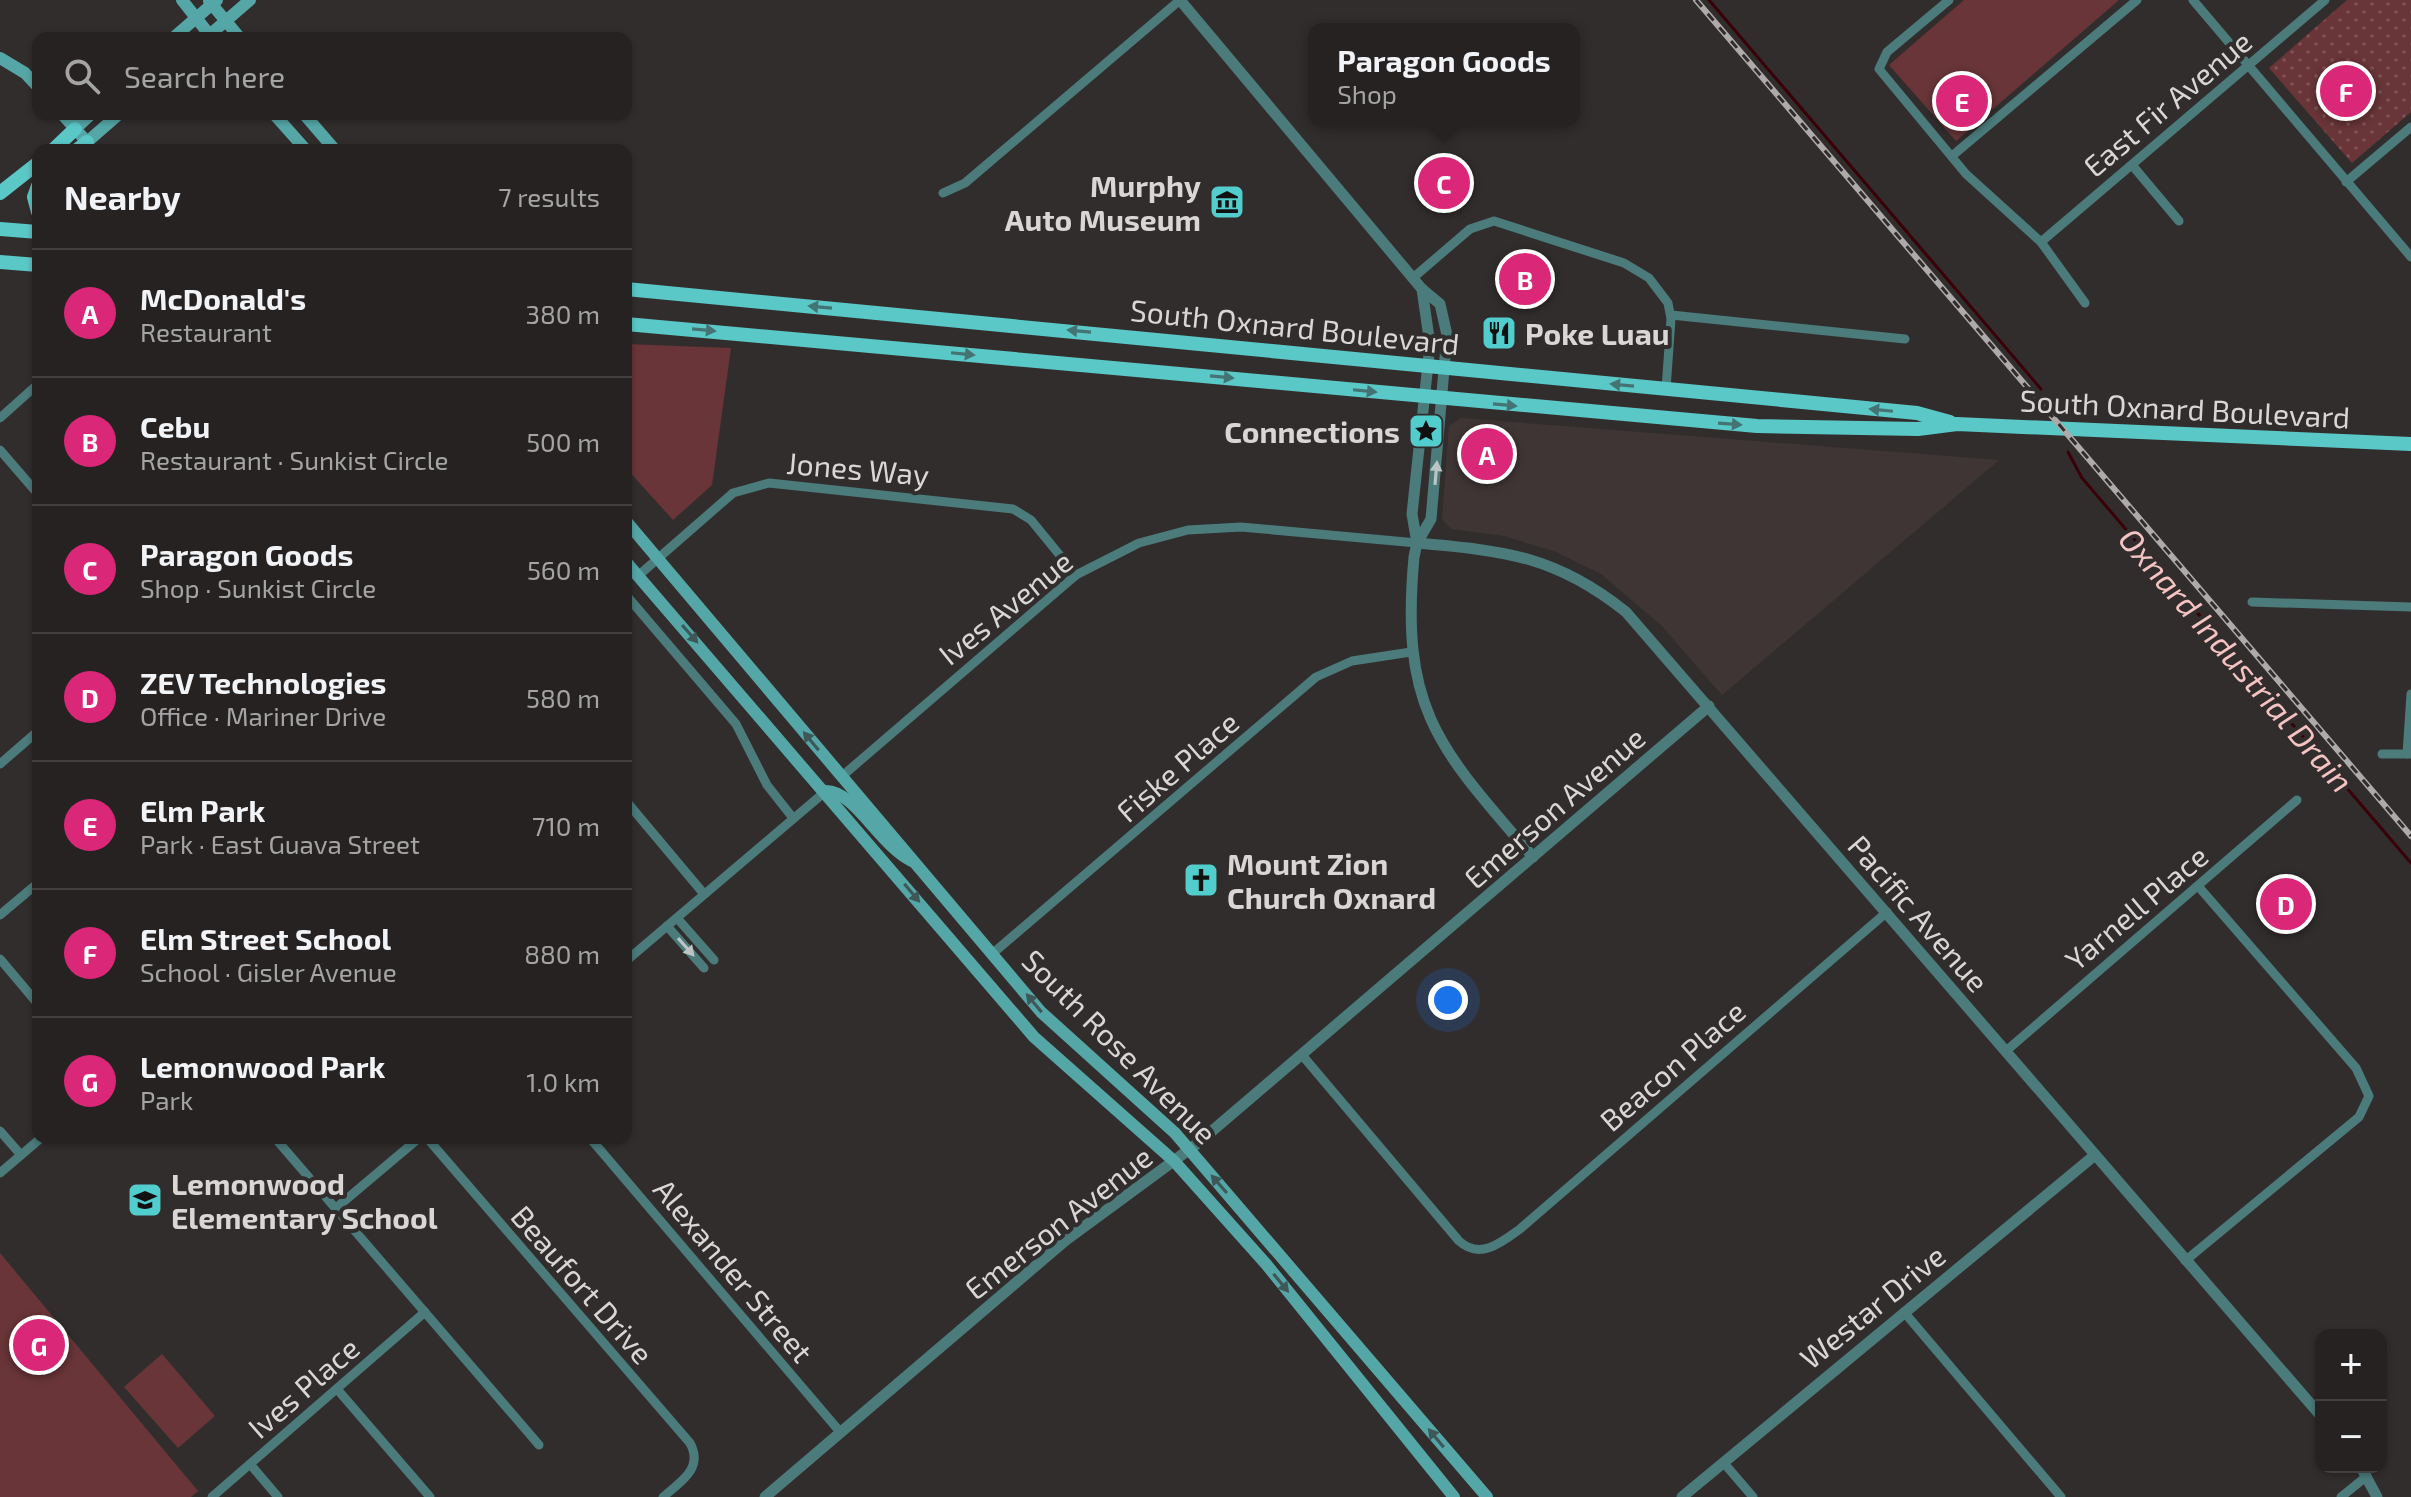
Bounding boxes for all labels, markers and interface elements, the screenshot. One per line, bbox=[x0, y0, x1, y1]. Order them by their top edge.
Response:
street label: East Fir Avenue bbox=[2076, 22, 2258, 184]
popup bbox=[1308, 23, 1580, 127]
search box bbox=[32, 32, 632, 120]
text: Paragon Goods bbox=[1337, 42, 1551, 78]
icon: search bbox=[60, 54, 104, 98]
text: Search here bbox=[124, 58, 285, 94]
pin: F bbox=[2320, 61, 2372, 121]
pin: E bbox=[1936, 71, 1988, 131]
text: Shop bbox=[1337, 78, 1397, 109]
pin: C bbox=[1418, 153, 1470, 213]
place label: Murphy Auto Museum bbox=[1005, 167, 1201, 237]
text: Nearby bbox=[64, 176, 181, 217]
text: 7 results bbox=[498, 181, 600, 212]
museum icon: Murphy Auto Museum bbox=[1208, 183, 1246, 221]
pin: B bbox=[1499, 249, 1551, 309]
text: McDonald's bbox=[140, 280, 306, 316]
street label: South Oxnard Boulevard bbox=[1129, 291, 1461, 361]
text: A bbox=[82, 298, 98, 329]
text: 380 m bbox=[526, 298, 600, 329]
one-way arrow bbox=[807, 300, 832, 313]
restaurant icon: Poke Luau bbox=[1480, 314, 1518, 352]
place label: Poke Luau bbox=[1525, 315, 1670, 351]
text: Restaurant bbox=[140, 316, 272, 347]
one-way arrow bbox=[692, 324, 717, 337]
one-way arrow bbox=[1066, 325, 1091, 338]
one-way arrow bbox=[951, 348, 976, 361]
one-way arrow bbox=[1210, 371, 1235, 384]
one-way arrow bbox=[1609, 378, 1634, 391]
street label: South Oxnard Boulevard bbox=[2019, 381, 2351, 435]
one-way arrow bbox=[1353, 384, 1378, 397]
one-way arrow bbox=[1493, 399, 1518, 412]
one-way arrow bbox=[1868, 403, 1893, 416]
text: Cebu bbox=[140, 408, 210, 444]
place icon: Connections bbox=[1407, 412, 1445, 450]
place label: Connections bbox=[1224, 413, 1400, 449]
one-way arrow bbox=[1718, 418, 1743, 431]
pin: A bbox=[1461, 424, 1513, 484]
text: B bbox=[82, 426, 98, 457]
text: 500 m bbox=[526, 426, 600, 457]
text: Restaurant · Sunkist Circle bbox=[140, 444, 448, 475]
street label: Jones Way bbox=[785, 444, 931, 492]
one-way arrow bbox=[1429, 460, 1442, 485]
water label: Oxnard Industrial Drain bbox=[2112, 519, 2362, 799]
text: Paragon Goods bbox=[140, 536, 353, 572]
street label: Ives Avenue bbox=[931, 542, 1079, 672]
text: C bbox=[82, 554, 98, 585]
text: 560 m bbox=[527, 554, 600, 585]
text: Shop · Sunkist Circle bbox=[140, 572, 376, 603]
one-way arrow bbox=[681, 623, 698, 643]
text: ZEV Technologies bbox=[140, 664, 386, 700]
text: D bbox=[81, 682, 99, 713]
text: 580 m bbox=[526, 682, 600, 713]
text: Office · Mariner Drive bbox=[140, 700, 386, 731]
street label: Fiske Place bbox=[1109, 703, 1245, 829]
street label: Emerson Avenue bbox=[1456, 719, 1652, 895]
one-way arrow bbox=[803, 731, 820, 751]
text: Elm Park bbox=[140, 792, 265, 828]
text: E bbox=[82, 810, 98, 841]
text: 710 m bbox=[532, 810, 600, 841]
street label: Pacific Avenue bbox=[1841, 827, 1997, 999]
text: Park · East Guava Street bbox=[140, 828, 420, 859]
street label: Yarnell Place bbox=[2057, 837, 2215, 977]
place label: Mount Zion Church Oxnard bbox=[1227, 845, 1436, 915]
church icon: Mount Zion Church Oxnard bbox=[1182, 861, 1220, 899]
pin: D bbox=[2260, 874, 2312, 934]
one-way arrow bbox=[903, 883, 921, 902]
text: Elm Street School bbox=[140, 920, 391, 956]
text: F bbox=[83, 938, 97, 969]
text: 880 m bbox=[524, 938, 600, 969]
one-way arrow bbox=[676, 938, 694, 957]
street label: South Rose Avenue bbox=[1015, 941, 1225, 1151]
text: School · Gisler Avenue bbox=[140, 956, 397, 987]
your location bbox=[1428, 980, 1468, 1020]
street label: Beacon Place bbox=[1592, 992, 1752, 1138]
one-way arrow bbox=[1026, 993, 1043, 1013]
text: Lemonwood Park bbox=[140, 1048, 385, 1084]
text: G bbox=[82, 1066, 98, 1097]
text: 1.0 km bbox=[526, 1066, 600, 1097]
text: Park bbox=[140, 1084, 193, 1115]
street label: Emerson Avenue bbox=[957, 1138, 1159, 1306]
place label: Lemonwood Elementary School bbox=[171, 1165, 438, 1236]
street label: Alexander Street bbox=[647, 1171, 821, 1369]
one-way arrow bbox=[1211, 1175, 1228, 1195]
school or university icon: Lemonwood Elementary School bbox=[126, 1181, 164, 1219]
street label: Beaufort Drive bbox=[505, 1198, 661, 1370]
street label: Westar Drive bbox=[1792, 1236, 1952, 1376]
one-way arrow bbox=[1272, 1273, 1289, 1293]
pin: G bbox=[13, 1315, 65, 1375]
street label: Ives Place bbox=[240, 1329, 366, 1445]
map controls bbox=[2315, 1329, 2387, 1473]
button: + bbox=[2315, 1329, 2387, 1401]
button: − bbox=[2315, 1401, 2387, 1473]
one-way arrow bbox=[1428, 1428, 1445, 1448]

